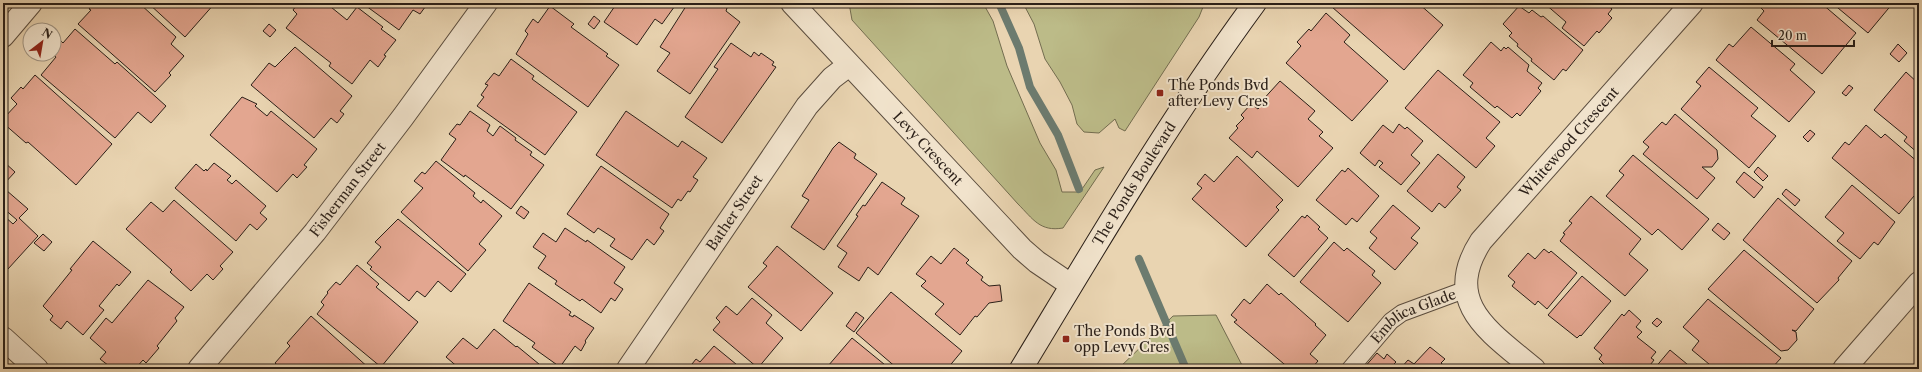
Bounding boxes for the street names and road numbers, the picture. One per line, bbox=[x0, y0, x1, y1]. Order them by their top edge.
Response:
street label: Whitewood Crescent bbox=[1515, 83, 1623, 201]
street label: Levy Crescent bbox=[889, 108, 967, 189]
street label: The Ponds Boulevard bbox=[1089, 118, 1180, 249]
street label: Fisherman Street bbox=[306, 139, 390, 241]
street label: Bather Street bbox=[702, 171, 767, 254]
street label: Emblica Glade bbox=[1367, 285, 1459, 347]

